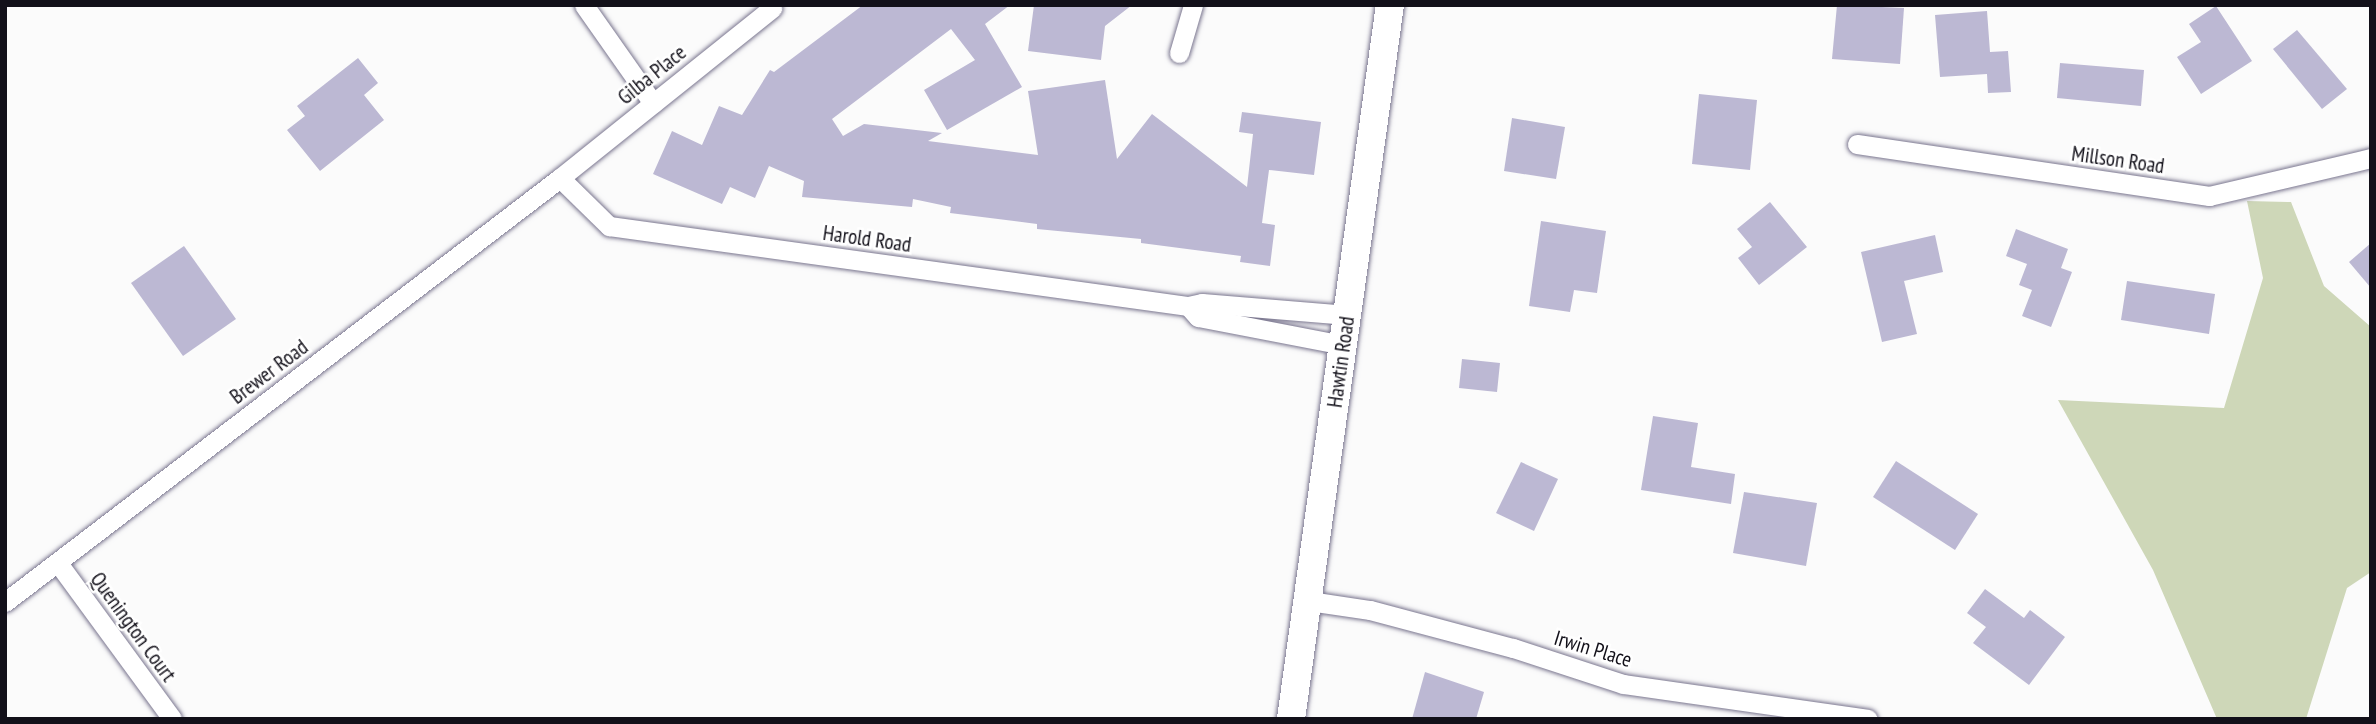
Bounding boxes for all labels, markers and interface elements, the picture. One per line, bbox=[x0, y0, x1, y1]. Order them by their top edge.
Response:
street label: Gilba Place bbox=[613, 40, 691, 110]
street label: Millson Road bbox=[2070, 141, 2166, 179]
street label: Harold Road bbox=[821, 220, 913, 258]
street label: Hawtin Road bbox=[1322, 315, 1360, 409]
street label: Brewer Road bbox=[225, 335, 313, 409]
street label: Quenington Court bbox=[85, 567, 181, 687]
street label: Irwin Place bbox=[1551, 625, 1635, 673]

